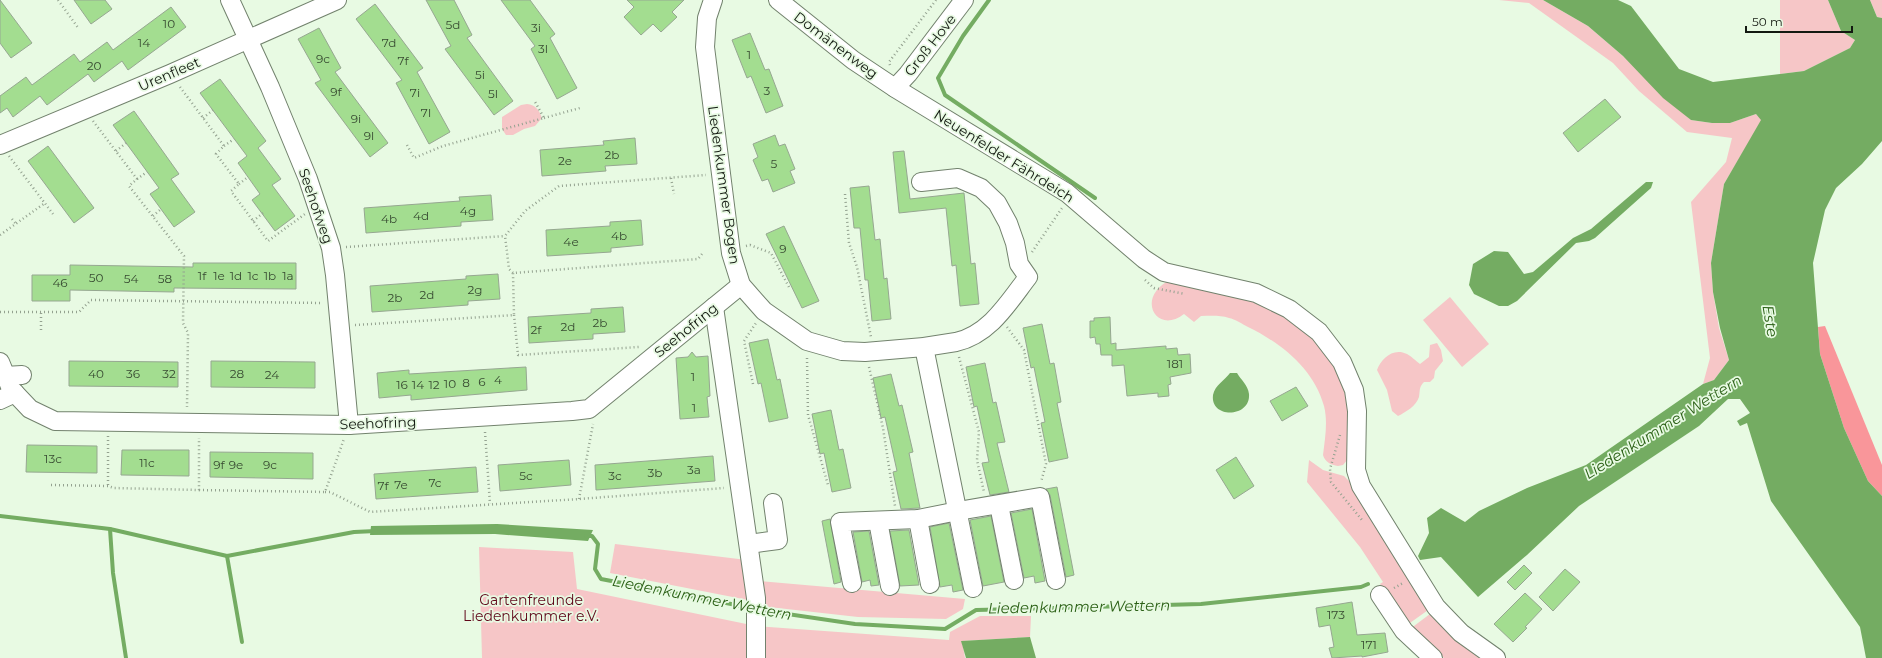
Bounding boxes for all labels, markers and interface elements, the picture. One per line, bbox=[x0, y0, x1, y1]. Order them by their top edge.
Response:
street label: Domänenweg bbox=[790, 7, 882, 83]
scale bar bbox=[1746, 8, 1852, 34]
street label: Groß Hove bbox=[900, 10, 960, 80]
text: 50 m bbox=[1752, 14, 1783, 29]
house number: 10 bbox=[163, 16, 175, 31]
house number: 5d bbox=[446, 17, 460, 32]
house number: 3i bbox=[531, 20, 541, 35]
house number: 14 bbox=[138, 35, 150, 50]
house number: 7d bbox=[382, 35, 396, 50]
house number: 3l bbox=[538, 41, 548, 56]
house number: 1 bbox=[747, 47, 751, 62]
house number: 9c bbox=[316, 51, 330, 66]
street label: Urenfleet bbox=[135, 53, 203, 95]
house number: 7f bbox=[397, 53, 409, 68]
house number: 20 bbox=[87, 58, 101, 73]
house number: 5i bbox=[475, 67, 485, 82]
house number: 3 bbox=[764, 83, 771, 98]
house number: 9f bbox=[330, 84, 343, 99]
house number: 7i bbox=[410, 85, 420, 100]
house number: 5l bbox=[488, 86, 498, 101]
house number: 7l bbox=[421, 105, 431, 120]
street label: Liedenkummer Bogen bbox=[704, 105, 744, 265]
street label: Neuenfelder Fährdeich bbox=[931, 105, 1077, 207]
house number: 9i bbox=[351, 111, 361, 126]
house number: 9l bbox=[364, 128, 374, 143]
house number: 2b bbox=[605, 147, 619, 162]
house number: 2e bbox=[558, 153, 572, 168]
house number: 5 bbox=[771, 156, 778, 171]
street label: Seehofweg bbox=[295, 166, 337, 246]
house number: 4g bbox=[460, 203, 476, 218]
house number: 4d bbox=[413, 208, 429, 223]
house number: 4b bbox=[381, 211, 397, 226]
house number: 4b bbox=[611, 228, 627, 243]
house number: 4e bbox=[563, 234, 579, 249]
house number: 9 bbox=[779, 241, 787, 256]
house number: 1f bbox=[198, 268, 207, 283]
house number: 1e bbox=[213, 268, 225, 283]
house number: 1d bbox=[230, 268, 242, 283]
house number: 1c bbox=[247, 268, 259, 283]
house number: 1b bbox=[264, 268, 276, 283]
house number: 1a bbox=[282, 268, 294, 283]
house number: 50 bbox=[89, 270, 103, 285]
house number: 54 bbox=[124, 271, 138, 286]
house number: 58 bbox=[158, 271, 173, 286]
house number: 46 bbox=[52, 275, 68, 290]
house number: 2g bbox=[468, 282, 482, 297]
house number: 2d bbox=[420, 287, 434, 302]
house number: 2b bbox=[388, 290, 402, 305]
street label: Seehofring bbox=[650, 299, 722, 361]
water label: Este bbox=[1759, 304, 1782, 338]
house number: 2b bbox=[593, 315, 607, 330]
house number: 2d bbox=[561, 319, 575, 334]
house number: 2f bbox=[531, 322, 542, 337]
house number: 181 bbox=[1167, 356, 1183, 371]
house number: 40 bbox=[88, 366, 104, 381]
house number: 36 bbox=[126, 366, 140, 381]
house number: 32 bbox=[162, 366, 176, 381]
house number: 28 bbox=[230, 366, 245, 381]
house number: 24 bbox=[265, 367, 279, 382]
house number: 1 bbox=[691, 369, 695, 384]
water label: Liedenkummer Wettern bbox=[1580, 370, 1745, 483]
house number: 4 bbox=[494, 372, 502, 387]
house number: 6 bbox=[478, 374, 486, 389]
house number: 8 bbox=[462, 375, 470, 390]
house number: 10 bbox=[444, 376, 456, 391]
house number: 16 bbox=[396, 377, 408, 392]
house number: 14 bbox=[412, 377, 424, 392]
house number: 12 bbox=[428, 377, 440, 392]
house number: 1 bbox=[692, 400, 696, 415]
street label: Seehofring bbox=[339, 413, 417, 433]
house number: 13c bbox=[44, 451, 62, 466]
house number: 11c bbox=[139, 455, 155, 470]
house number: 9f bbox=[213, 457, 226, 472]
house number: 9e bbox=[229, 457, 243, 472]
house number: 9c bbox=[263, 457, 277, 472]
house number: 3a bbox=[687, 462, 701, 477]
house number: 3b bbox=[648, 465, 662, 480]
house number: 5c bbox=[519, 468, 533, 483]
house number: 3c bbox=[608, 468, 622, 483]
house number: 7c bbox=[428, 475, 442, 490]
house number: 7e bbox=[394, 477, 408, 492]
house number: 7f bbox=[377, 478, 389, 493]
water label: Liedenkummer Wettern bbox=[611, 571, 793, 624]
park label: Gartenfreunde Liedenkummer e.V. bbox=[463, 591, 599, 625]
water label: Liedenkummer Wettern bbox=[988, 595, 1170, 618]
house number: 173 bbox=[1327, 607, 1345, 622]
house number: 171 bbox=[1361, 637, 1377, 652]

